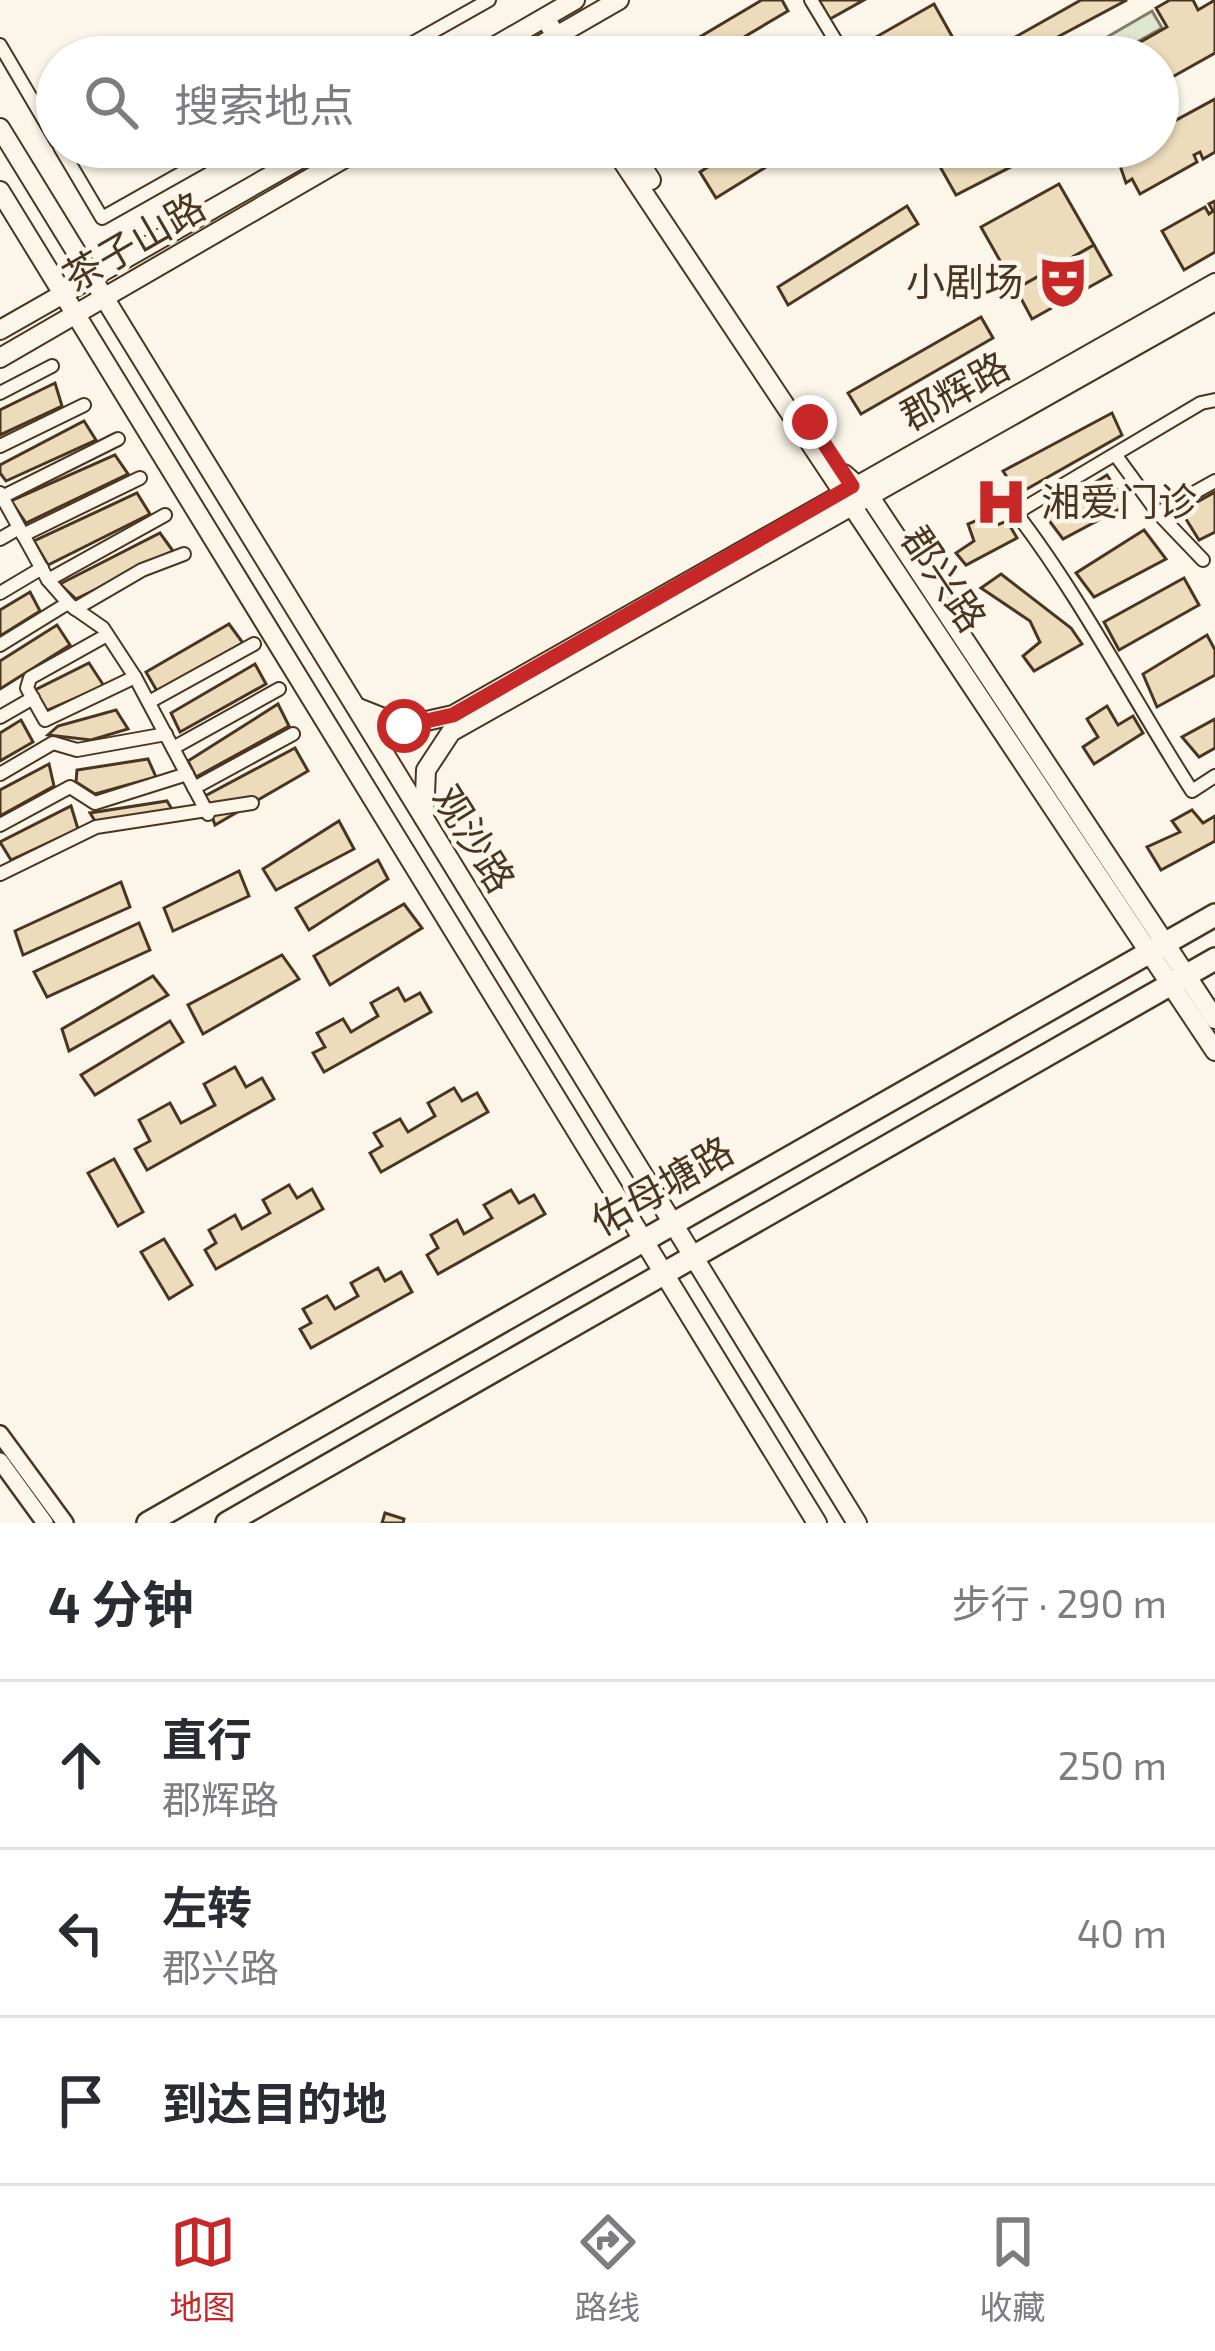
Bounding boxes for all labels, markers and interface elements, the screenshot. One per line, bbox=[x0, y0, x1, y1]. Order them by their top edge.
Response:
search box bbox=[36, 36, 1179, 168]
icon: search bbox=[78, 69, 144, 135]
text: 搜索地点 bbox=[174, 77, 354, 131]
street label: 茶子山路 bbox=[54, 181, 213, 300]
theatre icon: 小剧场 bbox=[1034, 253, 1092, 311]
place label: 小剧场 bbox=[906, 257, 1023, 304]
street label: 郡辉路 bbox=[892, 341, 1017, 439]
route end bbox=[783, 395, 837, 449]
hospital icon: 湘爱门诊 bbox=[972, 473, 1030, 531]
place label: 湘爱门诊 bbox=[1041, 477, 1197, 524]
street label: 郡兴路 bbox=[893, 517, 997, 640]
route start bbox=[377, 699, 431, 753]
street label: 观沙路 bbox=[424, 776, 526, 900]
street label: 佑母塘路 bbox=[582, 1125, 741, 1244]
text: 4 分钟 bbox=[48, 1572, 194, 1633]
text: 步行 · 290 m bbox=[952, 1579, 1167, 1626]
text: 直行 bbox=[162, 1711, 252, 1765]
icon: ahead bbox=[48, 1732, 114, 1798]
text: 250 m bbox=[1058, 1741, 1167, 1788]
text: 郡辉路 bbox=[162, 1775, 279, 1822]
text: 左转 bbox=[162, 1879, 252, 1933]
icon: left bbox=[48, 1900, 114, 1966]
text: 40 m bbox=[1077, 1909, 1167, 1956]
text: 郡兴路 bbox=[162, 1943, 279, 1990]
icon: arrive bbox=[48, 2068, 114, 2134]
text: 到达目的地 bbox=[162, 2075, 387, 2129]
tab: 地图 bbox=[170, 2209, 236, 2329]
tab: 路线 bbox=[575, 2209, 641, 2329]
tab: 收藏 bbox=[980, 2209, 1046, 2329]

